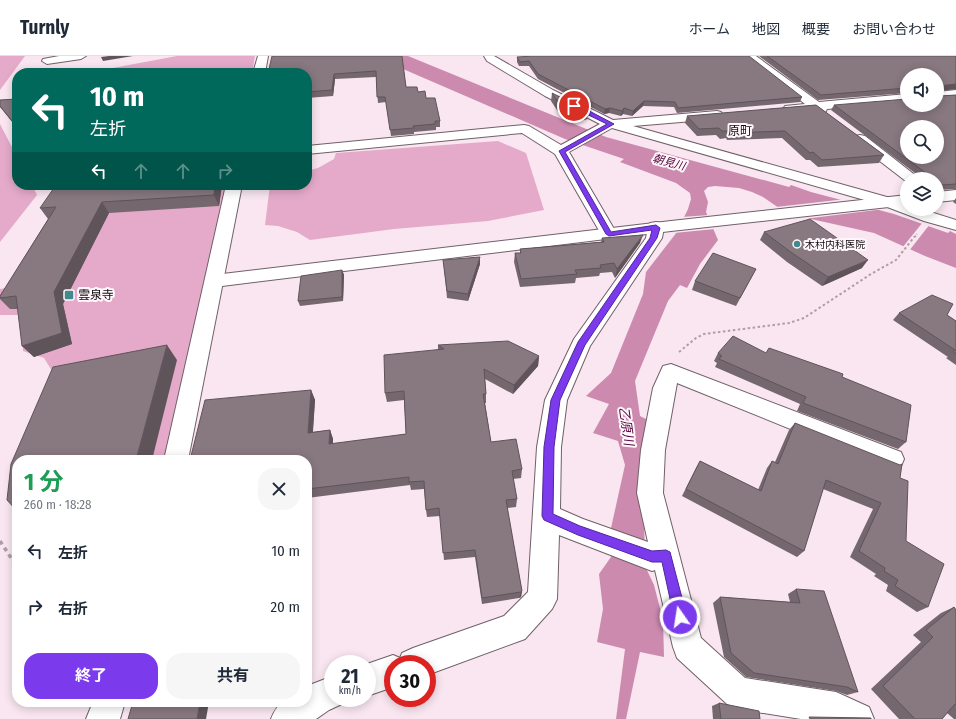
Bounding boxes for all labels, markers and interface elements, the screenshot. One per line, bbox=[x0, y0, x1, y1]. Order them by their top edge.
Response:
text: Turnly bbox=[20, 16, 69, 39]
text: ホーム bbox=[688, 21, 730, 38]
text: 地図 bbox=[752, 21, 780, 38]
text: 概要 bbox=[802, 21, 830, 38]
text: お問い合わせ bbox=[852, 21, 936, 38]
map controls bbox=[900, 68, 944, 216]
button: sound bbox=[900, 68, 944, 112]
text: 10 m bbox=[90, 80, 144, 113]
icon: left bbox=[24, 84, 76, 136]
pin bbox=[557, 89, 591, 123]
icon: arrive bbox=[563, 95, 585, 117]
text: 左折 bbox=[90, 118, 126, 140]
button: search bbox=[900, 120, 944, 164]
district label: 原町 bbox=[728, 124, 752, 138]
water label: 朝見川 bbox=[651, 152, 687, 173]
icon: left bbox=[88, 160, 110, 182]
icon: ahead bbox=[130, 160, 152, 182]
icon: ahead bbox=[172, 160, 194, 182]
icon: right bbox=[214, 160, 236, 182]
button: layers bbox=[900, 172, 944, 216]
marker: 木村内科医院 bbox=[792, 239, 802, 249]
place label: 木村内科医院 bbox=[805, 239, 865, 251]
place label: 雲泉寺 bbox=[78, 288, 114, 302]
marker: 雲泉寺 bbox=[63, 289, 75, 301]
water label: 乙原川 bbox=[616, 406, 637, 448]
text: 1 分 bbox=[24, 468, 63, 496]
button: close bbox=[258, 468, 300, 510]
text: 260 m · 18:28 bbox=[24, 497, 91, 512]
icon: left bbox=[24, 540, 46, 562]
text: 10 m bbox=[271, 542, 300, 560]
text: 左折 bbox=[58, 544, 88, 562]
icon: right bbox=[24, 596, 46, 618]
position arrow bbox=[659, 596, 701, 638]
text: 20 m bbox=[271, 598, 300, 616]
text: 右折 bbox=[58, 600, 88, 618]
button: 終了 bbox=[24, 653, 158, 699]
button: 共有 bbox=[166, 653, 300, 699]
speed limit sign: 30 bbox=[384, 655, 436, 707]
text: 21 bbox=[341, 664, 359, 688]
text: km/h bbox=[339, 685, 361, 697]

